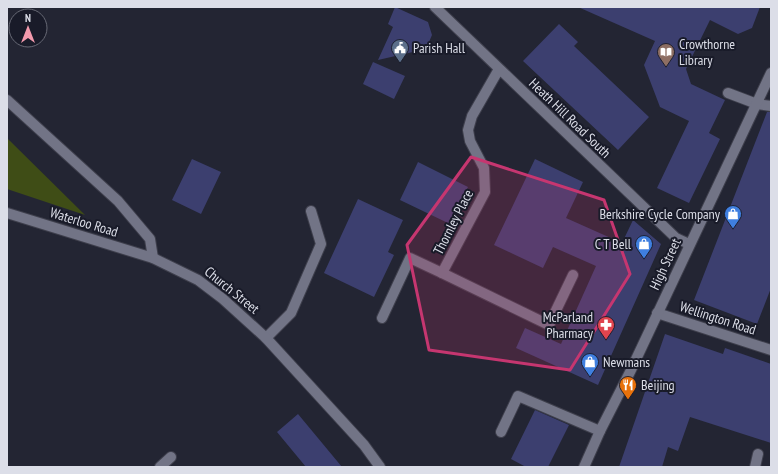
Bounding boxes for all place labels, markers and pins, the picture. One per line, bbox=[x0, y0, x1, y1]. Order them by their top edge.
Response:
place label: Crowthorne Library bbox=[679, 35, 735, 69]
public building icon: Parish Hall bbox=[390, 38, 410, 63]
place label: Parish Hall bbox=[413, 39, 466, 57]
library icon: Crowthorne Library bbox=[656, 42, 676, 67]
shop icon: Berkshire Cycle Company bbox=[723, 204, 743, 229]
place label: Berkshire Cycle Company bbox=[599, 205, 721, 223]
shop icon: C T Bell bbox=[634, 234, 654, 259]
place label: C T Bell bbox=[595, 235, 632, 253]
place label: McParland Pharmacy bbox=[543, 308, 594, 342]
pharmacy icon: McParland Pharmacy bbox=[596, 315, 616, 340]
shop icon: Newmans bbox=[580, 352, 600, 377]
place label: Newmans bbox=[603, 353, 650, 371]
restaurant icon: Beijing bbox=[618, 375, 638, 400]
place label: Beijing bbox=[641, 376, 675, 394]

